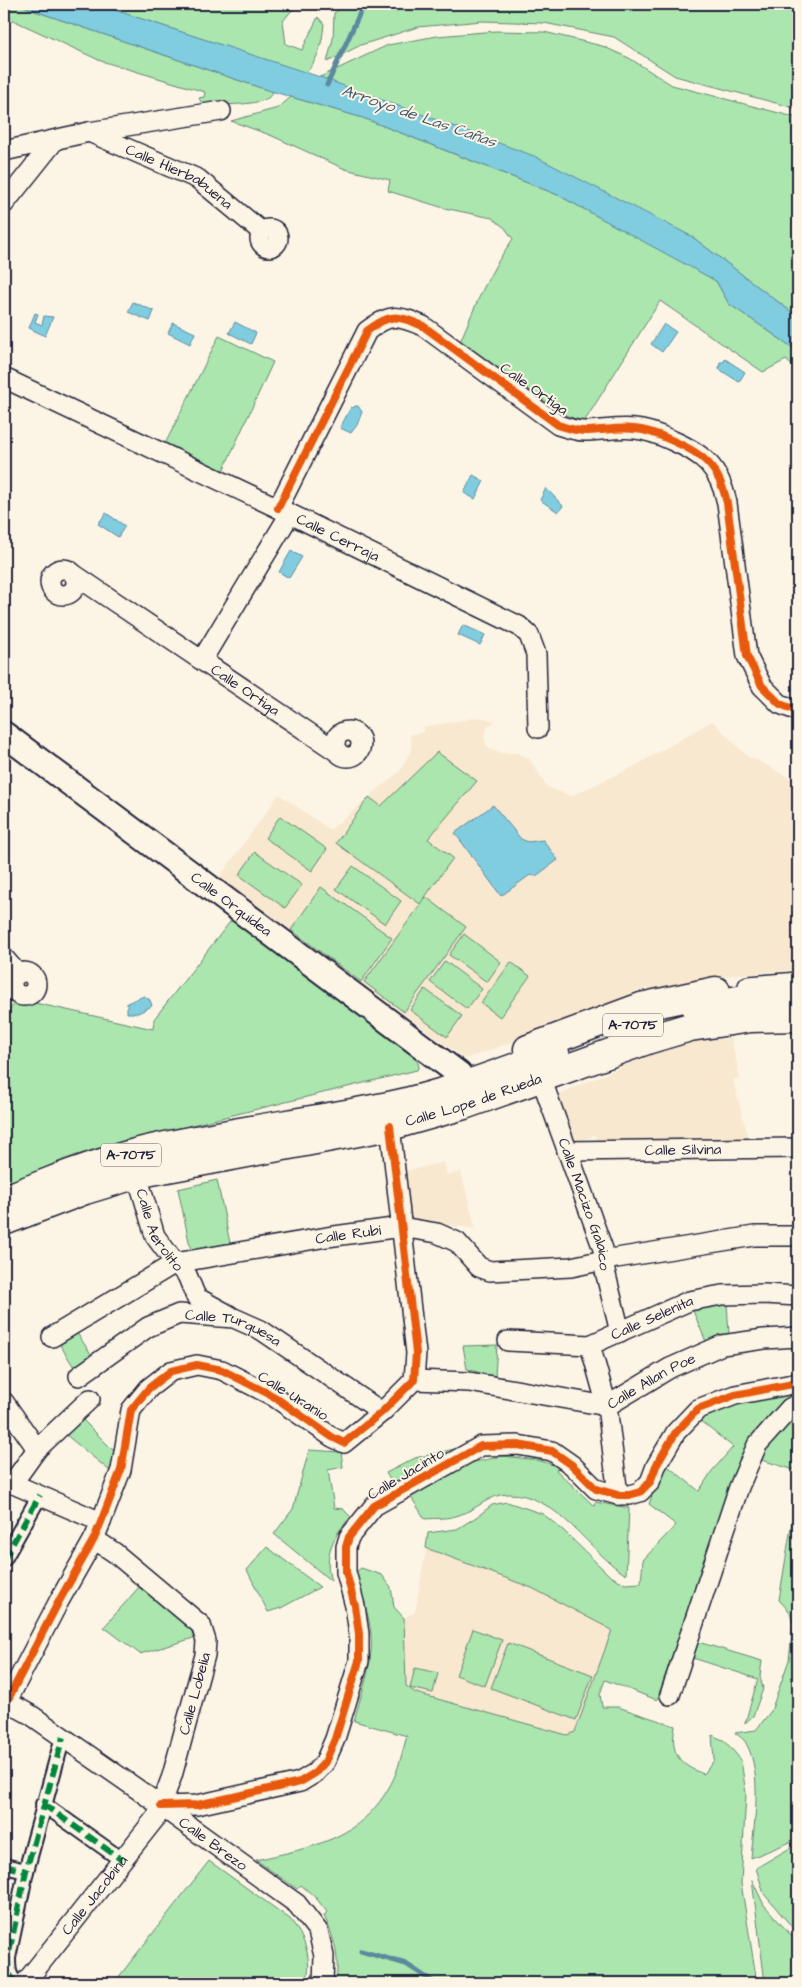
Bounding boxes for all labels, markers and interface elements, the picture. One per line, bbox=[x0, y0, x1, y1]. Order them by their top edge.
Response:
water label: Arroyo de Las Cañas bbox=[339, 79, 500, 154]
street label: Calle Hierbabuena bbox=[122, 139, 238, 214]
street label: Calle Ortiga bbox=[495, 358, 573, 421]
street label: Calle Cerraja bbox=[293, 508, 383, 567]
street label: Calle Ortiga bbox=[207, 659, 284, 721]
street label: Calle Orquídea bbox=[187, 867, 277, 942]
road number: A-7075 bbox=[603, 1014, 663, 1036]
street label: Calle Lope de Rueda bbox=[403, 1068, 545, 1132]
street label: Calle Macizo Galaico bbox=[553, 1135, 615, 1272]
street label: Calle Silvina bbox=[645, 1138, 722, 1160]
road number: A-7075 bbox=[101, 1144, 161, 1166]
street label: Calle Aerolito bbox=[131, 1186, 189, 1277]
street label: Calle Rubí bbox=[314, 1219, 383, 1249]
street label: Calle Selenita bbox=[607, 1290, 695, 1345]
street label: Calle Turquesa bbox=[184, 1304, 286, 1352]
street label: Calle Allan Poe bbox=[603, 1348, 699, 1414]
street label: Calle Uranio bbox=[254, 1366, 333, 1426]
street label: Calle Jacinto bbox=[364, 1442, 449, 1505]
street label: Calle Lobelia bbox=[173, 1650, 216, 1737]
street label: Calle Brezo bbox=[175, 1812, 252, 1876]
street label: Calle Jacobina bbox=[56, 1850, 133, 1940]

